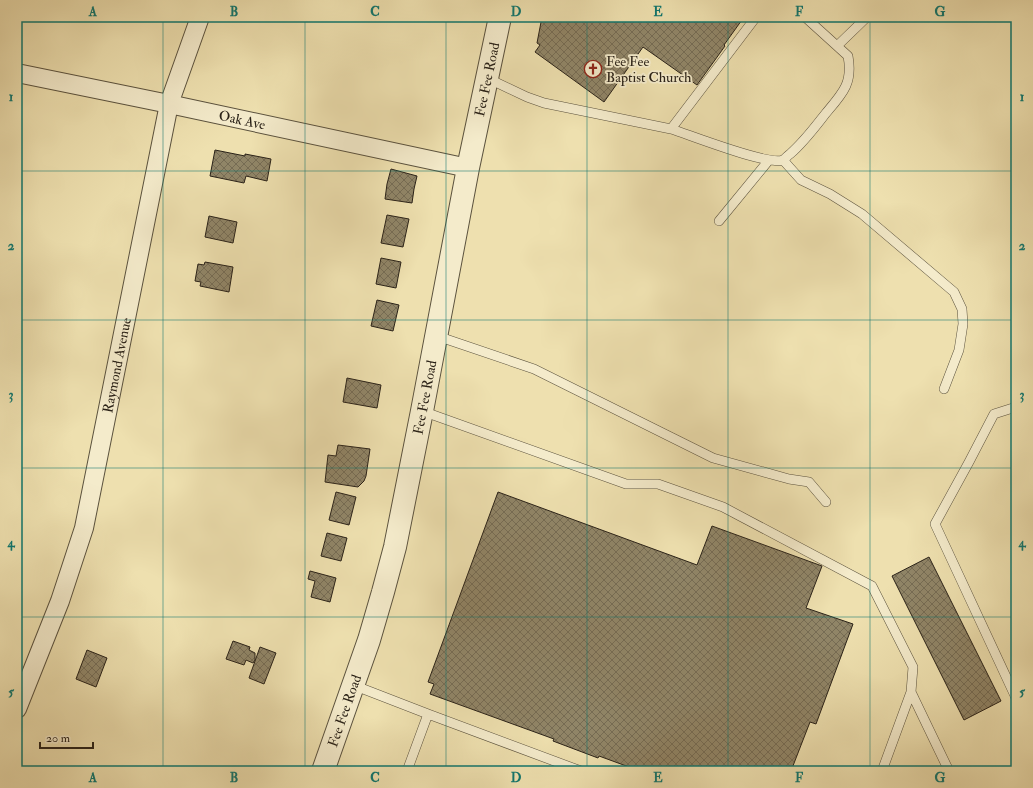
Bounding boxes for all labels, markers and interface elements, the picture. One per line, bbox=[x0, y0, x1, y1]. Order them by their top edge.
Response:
text: A bbox=[88, 4, 98, 20]
text: B bbox=[230, 4, 238, 20]
text: C bbox=[370, 4, 380, 20]
text: D bbox=[511, 4, 522, 20]
text: E bbox=[653, 4, 663, 20]
text: F bbox=[795, 4, 804, 20]
text: G bbox=[935, 4, 946, 20]
street label: Fee Fee Road bbox=[471, 41, 503, 118]
place label: Fee Fee Baptist Church bbox=[606, 53, 692, 87]
church icon: Fee Fee Baptist Church bbox=[583, 59, 603, 79]
text: 1 bbox=[9, 89, 14, 105]
text: 1 bbox=[1020, 89, 1025, 105]
street label: Oak Ave bbox=[217, 107, 267, 133]
text: 2 bbox=[8, 238, 15, 254]
text: 2 bbox=[1019, 238, 1026, 254]
street label: Raymond Avenue bbox=[99, 316, 135, 415]
street label: Fee Fee Road bbox=[410, 359, 440, 436]
text: 3 bbox=[9, 387, 14, 403]
text: 3 bbox=[1020, 387, 1025, 403]
text: 4 bbox=[6, 535, 15, 551]
text: 4 bbox=[1017, 535, 1026, 551]
street label: Fee Fee Road bbox=[324, 672, 365, 749]
text: 5 bbox=[8, 684, 14, 700]
text: 5 bbox=[1019, 684, 1025, 700]
scale bar bbox=[40, 724, 93, 750]
text: 20 m bbox=[46, 731, 71, 746]
text: A bbox=[88, 770, 98, 786]
text: B bbox=[230, 770, 238, 786]
text: C bbox=[370, 770, 380, 786]
text: D bbox=[511, 770, 522, 786]
text: E bbox=[653, 770, 663, 786]
text: F bbox=[795, 770, 804, 786]
text: G bbox=[935, 770, 946, 786]

